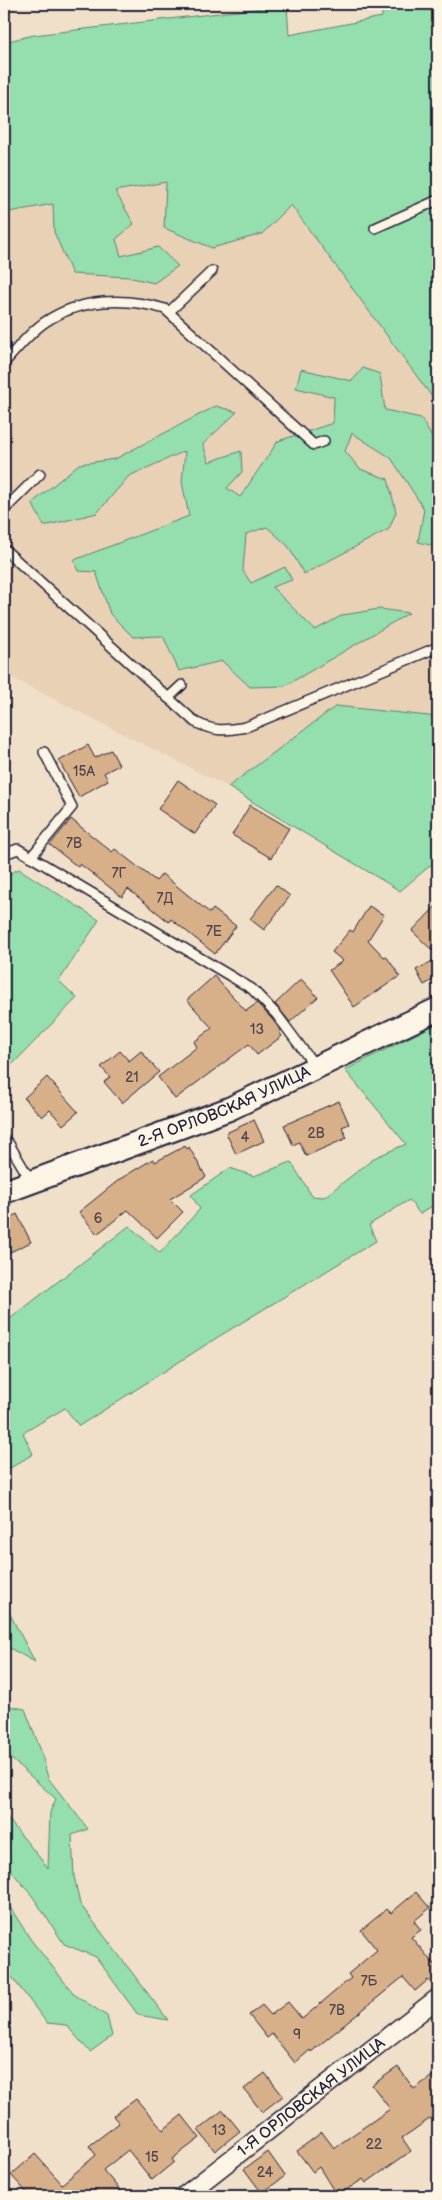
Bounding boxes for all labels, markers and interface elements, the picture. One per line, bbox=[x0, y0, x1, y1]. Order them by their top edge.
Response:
house number: 15А bbox=[73, 763, 95, 780]
house number: 7В bbox=[66, 835, 82, 852]
house number: 7Г bbox=[112, 865, 127, 882]
house number: 7Д bbox=[157, 890, 173, 907]
house number: 7Е bbox=[206, 923, 222, 940]
house number: 13 bbox=[250, 1021, 264, 1038]
street label: 2-Я ОРЛОВСКАЯ УЛИЦА bbox=[135, 1062, 313, 1151]
house number: 21 bbox=[125, 1069, 139, 1086]
house number: 2В bbox=[307, 1125, 325, 1142]
house number: 4 bbox=[241, 1129, 250, 1146]
house number: 6 bbox=[94, 1210, 103, 1227]
house number: 7Б bbox=[361, 1973, 378, 1990]
house number: 7В bbox=[329, 2002, 345, 2019]
house number: 9 bbox=[293, 2026, 301, 2043]
street label: 1-Я ОРЛОВСКАЯ УЛИЦА bbox=[233, 2033, 389, 2160]
house number: 13 bbox=[212, 2122, 226, 2139]
house number: 22 bbox=[366, 2136, 383, 2153]
house number: 15 bbox=[145, 2149, 159, 2166]
house number: 24 bbox=[257, 2164, 274, 2181]

